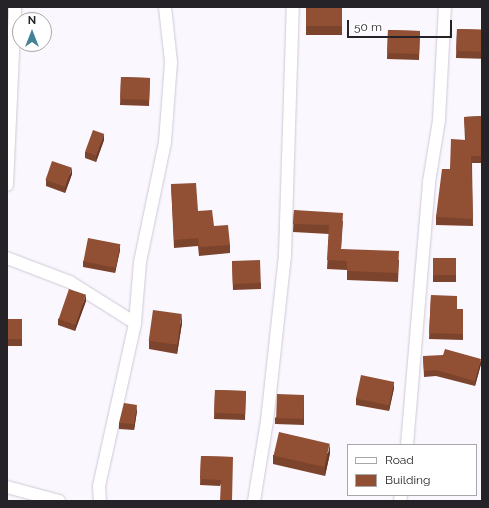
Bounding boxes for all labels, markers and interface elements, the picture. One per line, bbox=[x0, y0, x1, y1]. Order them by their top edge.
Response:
north arrow bbox=[12, 12, 52, 52]
scale bar bbox=[349, 12, 454, 38]
text: N bbox=[28, 14, 36, 27]
text: 50 m bbox=[354, 20, 382, 34]
legend bbox=[347, 444, 477, 496]
text: Road bbox=[385, 453, 414, 467]
text: Building bbox=[385, 473, 431, 487]

